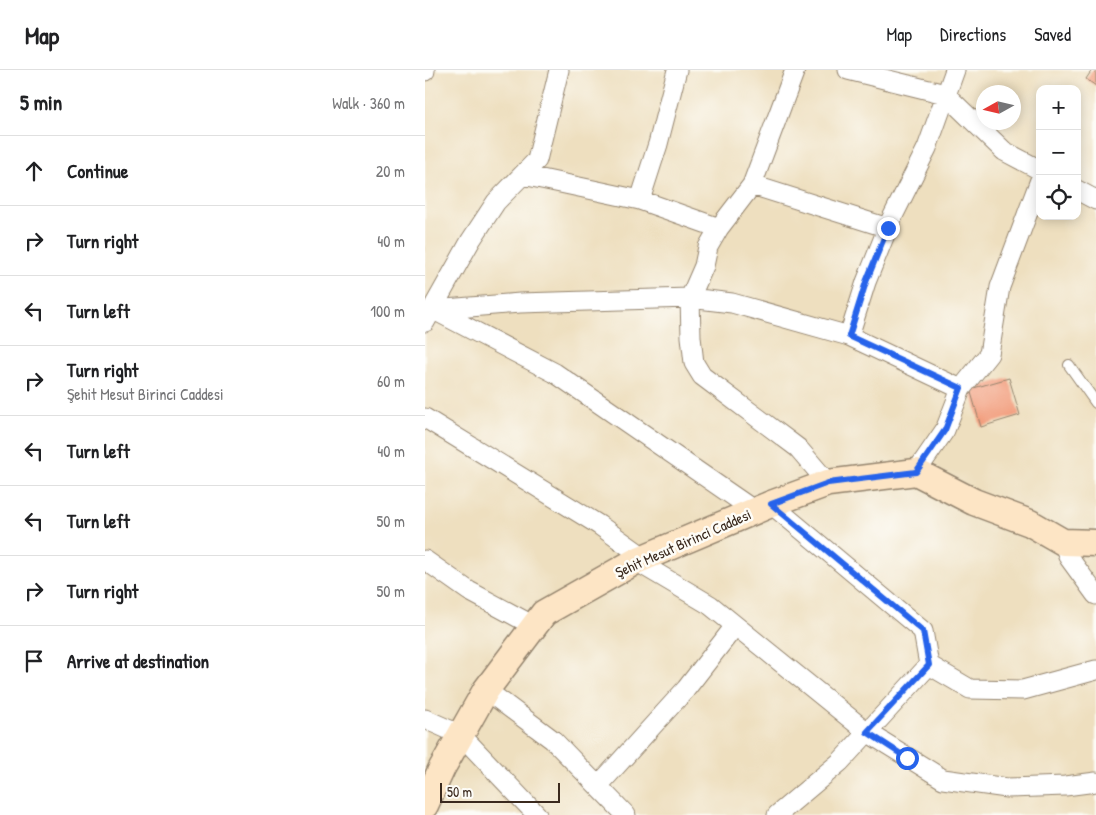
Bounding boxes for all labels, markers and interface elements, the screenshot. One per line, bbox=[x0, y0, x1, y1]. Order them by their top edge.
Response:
text: Map bbox=[25, 19, 59, 51]
text: Map bbox=[887, 22, 912, 47]
text: Directions bbox=[940, 22, 1006, 47]
text: Saved bbox=[1034, 22, 1071, 47]
north arrow bbox=[976, 85, 1021, 130]
map controls bbox=[1036, 85, 1081, 220]
button: + bbox=[1036, 85, 1081, 130]
text: 5 min bbox=[20, 88, 62, 117]
text: Walk · 360 m bbox=[332, 92, 405, 114]
button: − bbox=[1036, 130, 1081, 175]
icon: ahead bbox=[20, 157, 48, 185]
text: Continue bbox=[67, 158, 128, 184]
text: 20 m bbox=[376, 160, 405, 182]
button: locate bbox=[1036, 175, 1081, 220]
route end bbox=[877, 217, 900, 240]
icon: right bbox=[20, 227, 48, 255]
text: Turn right bbox=[67, 228, 138, 254]
text: 40 m bbox=[377, 230, 405, 252]
icon: left bbox=[20, 297, 48, 325]
text: Turn left bbox=[67, 298, 130, 324]
text: 100 m bbox=[370, 300, 405, 322]
text: Turn right bbox=[67, 357, 138, 383]
icon: right bbox=[20, 367, 48, 395]
text: 60 m bbox=[377, 370, 405, 392]
text: Şehit Mesut Birinci Caddesi bbox=[67, 383, 224, 405]
icon: left bbox=[20, 437, 48, 465]
text: Turn left bbox=[67, 438, 130, 464]
text: 40 m bbox=[377, 440, 405, 462]
street label: Şehit Mesut Birinci Caddesi bbox=[612, 504, 754, 582]
icon: left bbox=[20, 507, 48, 535]
text: Turn left bbox=[67, 508, 130, 534]
text: 50 m bbox=[377, 510, 405, 532]
icon: right bbox=[20, 577, 48, 605]
text: Turn right bbox=[67, 578, 138, 604]
text: 50 m bbox=[377, 580, 405, 602]
icon: arrive bbox=[20, 647, 48, 675]
text: Arrive at destination bbox=[67, 648, 209, 674]
route start bbox=[896, 747, 919, 770]
scale bar bbox=[440, 780, 560, 803]
text: 50 m bbox=[447, 782, 472, 801]

